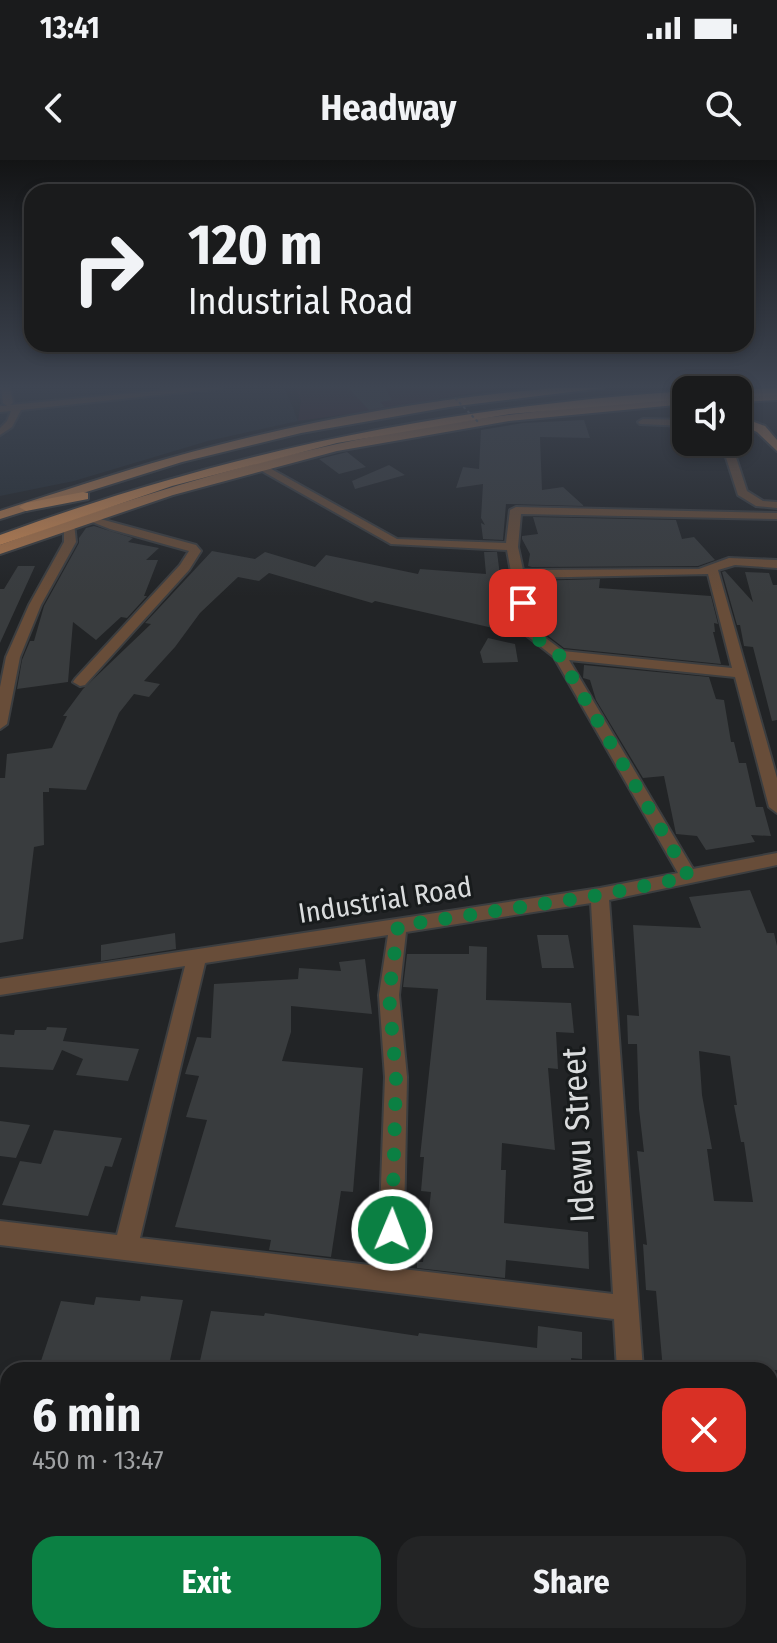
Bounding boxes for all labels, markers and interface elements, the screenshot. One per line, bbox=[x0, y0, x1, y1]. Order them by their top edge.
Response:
text: 13:41 bbox=[40, 10, 100, 46]
icon: back bbox=[32, 86, 76, 130]
text: Headway bbox=[321, 86, 456, 130]
icon: search bbox=[701, 86, 745, 130]
text: 120 m bbox=[188, 212, 323, 279]
icon: right bbox=[56, 216, 160, 320]
text: Industrial Road bbox=[188, 280, 413, 324]
map controls bbox=[672, 376, 752, 456]
button: sound bbox=[672, 376, 752, 456]
pin bbox=[489, 569, 557, 637]
icon: arrive bbox=[501, 581, 545, 625]
street label: Industrial Road bbox=[296, 870, 474, 930]
street label: Idewu Street bbox=[553, 1045, 603, 1224]
position arrow bbox=[350, 1188, 434, 1272]
text: 6 min bbox=[32, 1386, 141, 1444]
button: close bbox=[662, 1388, 746, 1472]
text: 450 m · 13:47 bbox=[32, 1445, 164, 1476]
button: Exit bbox=[32, 1536, 381, 1628]
button: Share bbox=[397, 1536, 746, 1628]

